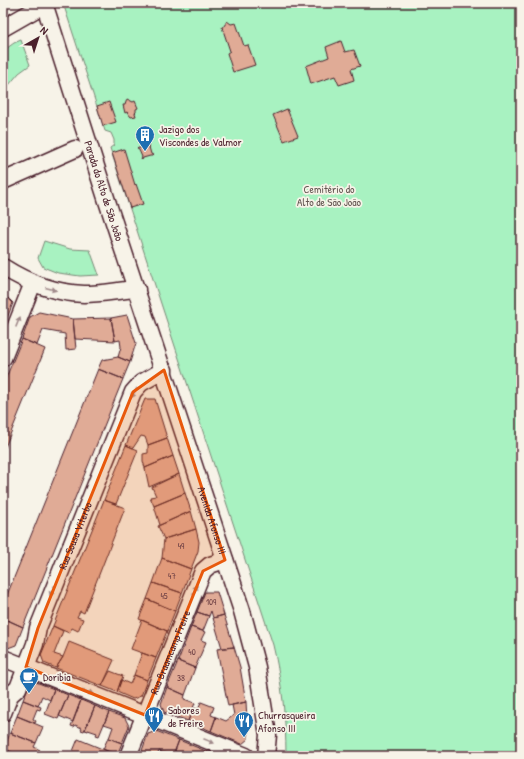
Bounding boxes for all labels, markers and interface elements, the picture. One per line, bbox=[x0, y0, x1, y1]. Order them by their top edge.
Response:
north arrow bbox=[18, 18, 58, 58]
text: N bbox=[38, 23, 51, 38]
place label: Jazigo dos Viscondes de Valmor bbox=[159, 122, 243, 149]
building icon: Jazigo dos Viscondes de Valmor bbox=[134, 124, 156, 152]
street label: Parada do Alto de São João bbox=[81, 139, 127, 243]
park label: Cemitério do Alto de São João bbox=[297, 182, 361, 209]
one-way arrow bbox=[45, 286, 57, 292]
one-way arrow bbox=[15, 316, 21, 328]
one-way arrow bbox=[130, 387, 137, 399]
street label: Avenida Afonso III bbox=[194, 485, 230, 556]
street label: Rua Sousa Viterbo bbox=[55, 499, 95, 571]
house number: 49 bbox=[178, 540, 185, 552]
house number: 47 bbox=[168, 570, 176, 582]
one-way arrow bbox=[192, 583, 198, 595]
one-way arrow bbox=[49, 585, 56, 597]
house number: 45 bbox=[160, 590, 168, 602]
house number: 109 bbox=[206, 596, 217, 608]
street label: Rua Braamcamp Freire bbox=[147, 608, 194, 696]
house number: 40 bbox=[188, 646, 196, 658]
cafe icon: Doribia bbox=[18, 666, 40, 694]
place label: Doribia bbox=[43, 670, 71, 684]
house number: 38 bbox=[177, 672, 185, 684]
one-way arrow bbox=[83, 689, 94, 695]
place label: Sabores de Freire bbox=[168, 703, 204, 730]
restaurant icon: Sabores de Freire bbox=[143, 705, 165, 733]
place label: Churrasqueira Afonso III bbox=[258, 708, 316, 735]
restaurant icon: Churrasqueira Afonso III bbox=[233, 710, 255, 738]
one-way arrow bbox=[203, 738, 214, 744]

